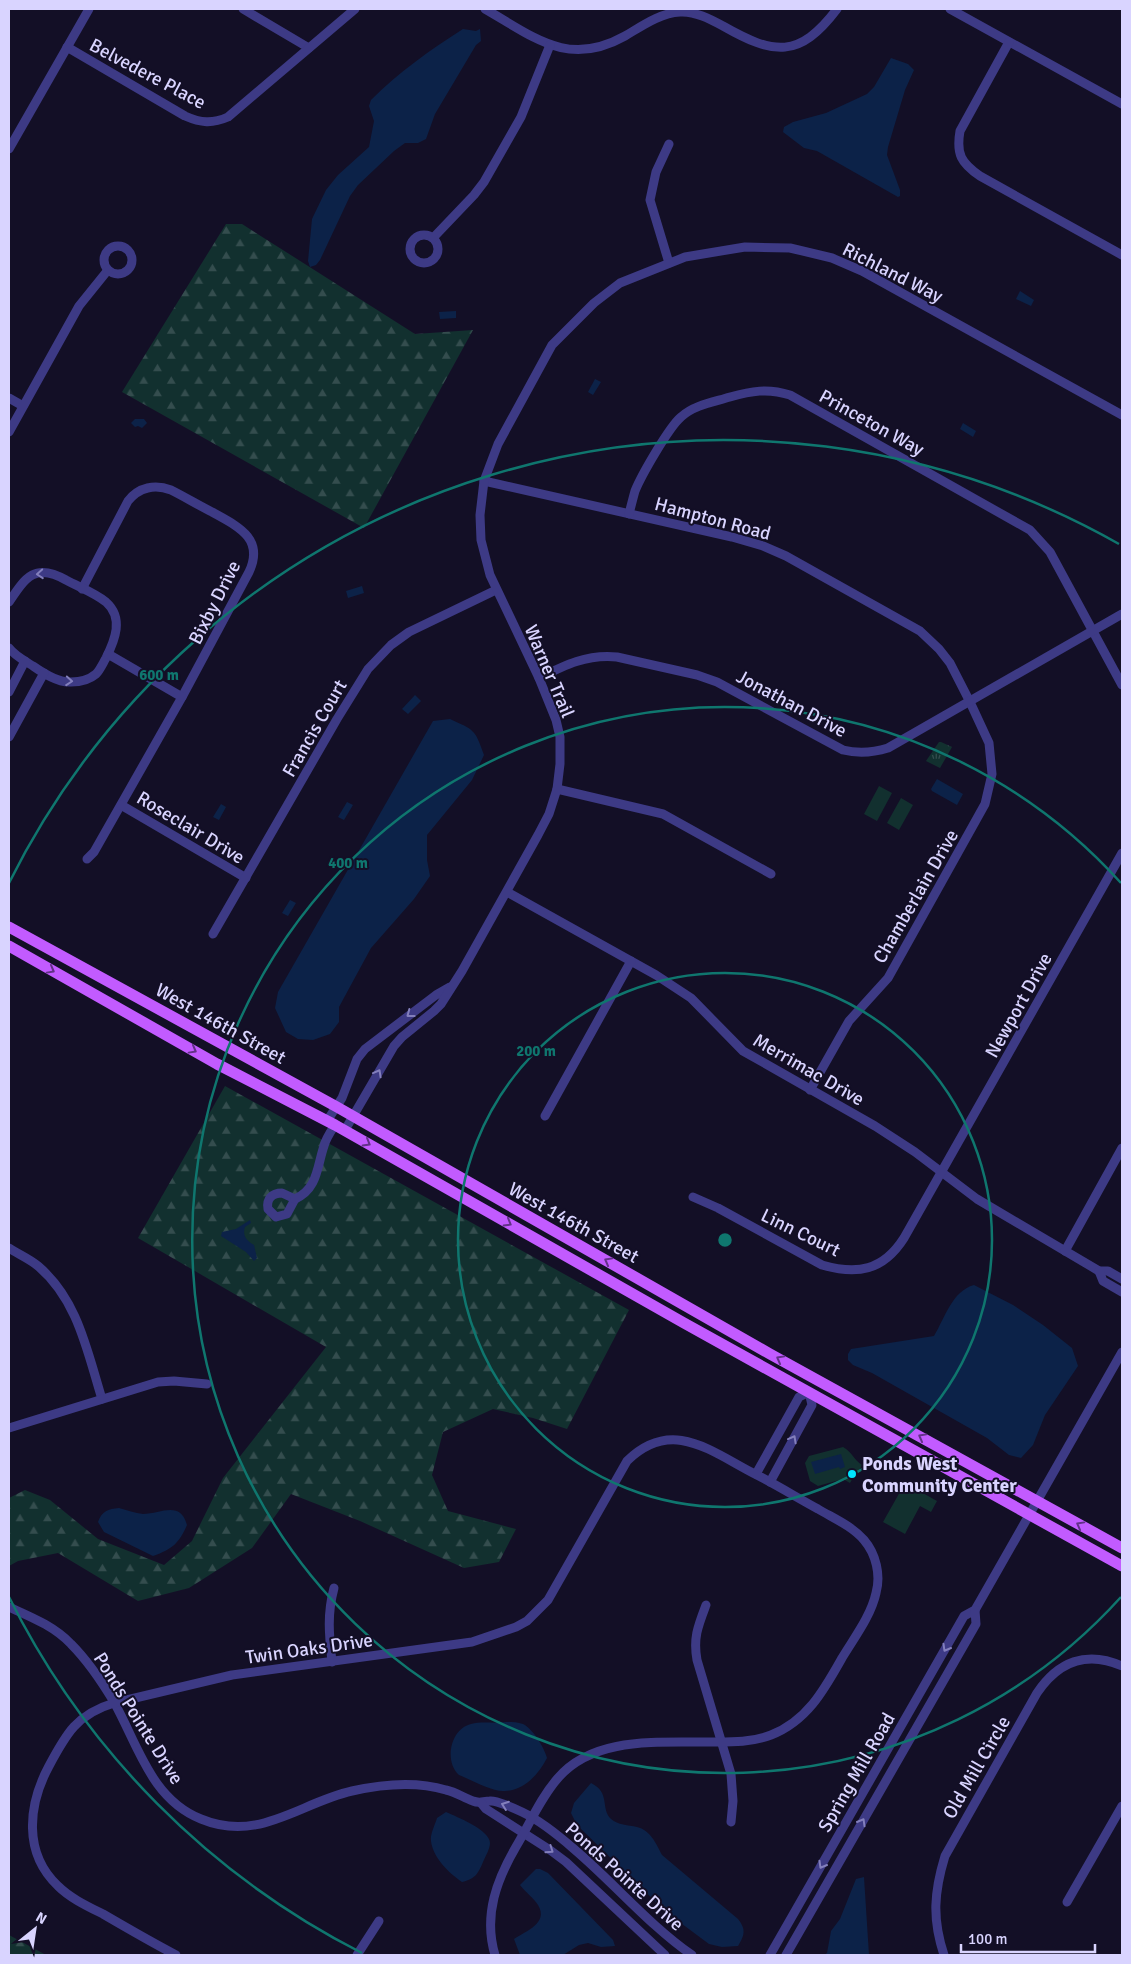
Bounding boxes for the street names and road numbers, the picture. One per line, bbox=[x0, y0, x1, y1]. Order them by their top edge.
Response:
street label: Belvedere Place bbox=[85, 33, 210, 115]
street label: Richland Way bbox=[838, 237, 947, 308]
street label: Princeton Way bbox=[815, 384, 928, 462]
street label: Hampton Road bbox=[652, 492, 773, 546]
street label: Bixby Drive bbox=[184, 557, 246, 648]
street label: Warner Trail bbox=[519, 621, 579, 722]
street label: Jonathan Drive bbox=[732, 665, 851, 743]
street label: Francis Court bbox=[277, 675, 353, 782]
street label: Roseclair Drive bbox=[132, 786, 249, 870]
street label: Chamberlain Drive bbox=[868, 825, 964, 968]
street label: Newport Drive bbox=[980, 949, 1058, 1062]
street label: West 146th Street bbox=[151, 978, 290, 1070]
street label: Merrimac Drive bbox=[749, 1028, 868, 1111]
street label: West 146th Street bbox=[504, 1177, 643, 1269]
street label: Linn Court bbox=[757, 1203, 844, 1263]
street label: Twin Oaks Drive bbox=[244, 1628, 374, 1670]
street label: Ponds Pointe Drive bbox=[88, 1648, 188, 1789]
street label: Spring Mill Road bbox=[813, 1708, 901, 1837]
street label: Old Mill Circle bbox=[938, 1712, 1016, 1823]
street label: Ponds Pointe Drive bbox=[560, 1817, 689, 1936]

